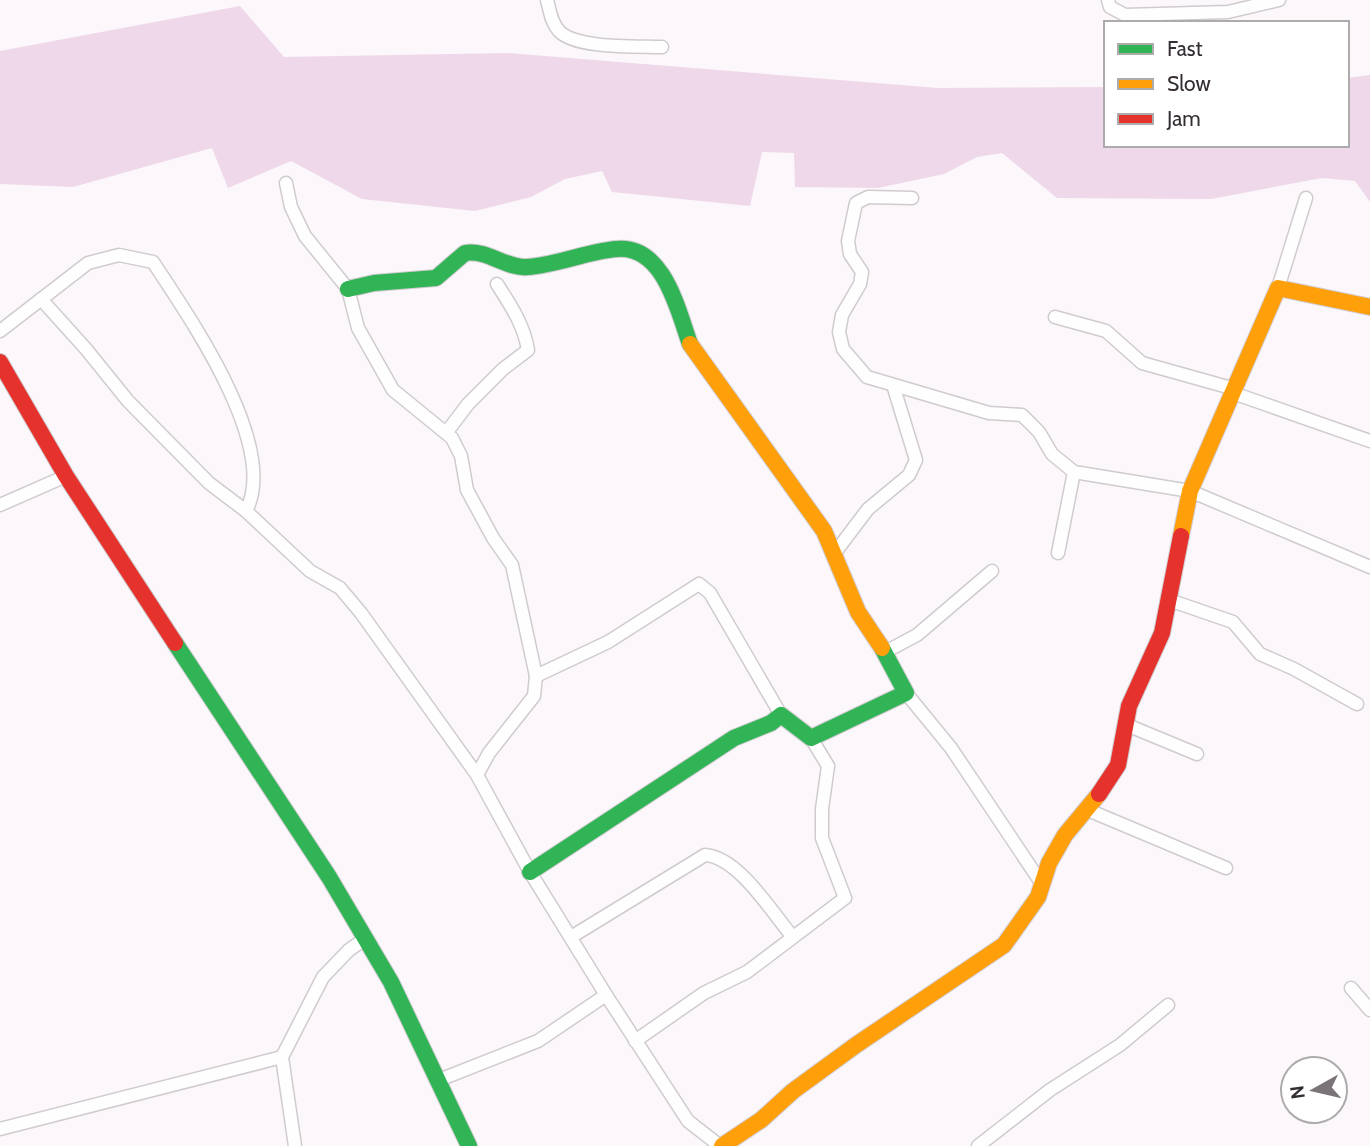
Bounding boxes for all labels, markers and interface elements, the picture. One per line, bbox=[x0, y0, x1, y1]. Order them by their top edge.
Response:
legend bbox=[1104, 21, 1349, 147]
text: Fast bbox=[1167, 36, 1203, 61]
text: Slow bbox=[1167, 71, 1211, 96]
text: Jam bbox=[1166, 106, 1201, 131]
north arrow bbox=[1279, 1055, 1349, 1125]
text: N bbox=[1285, 1084, 1310, 1101]

